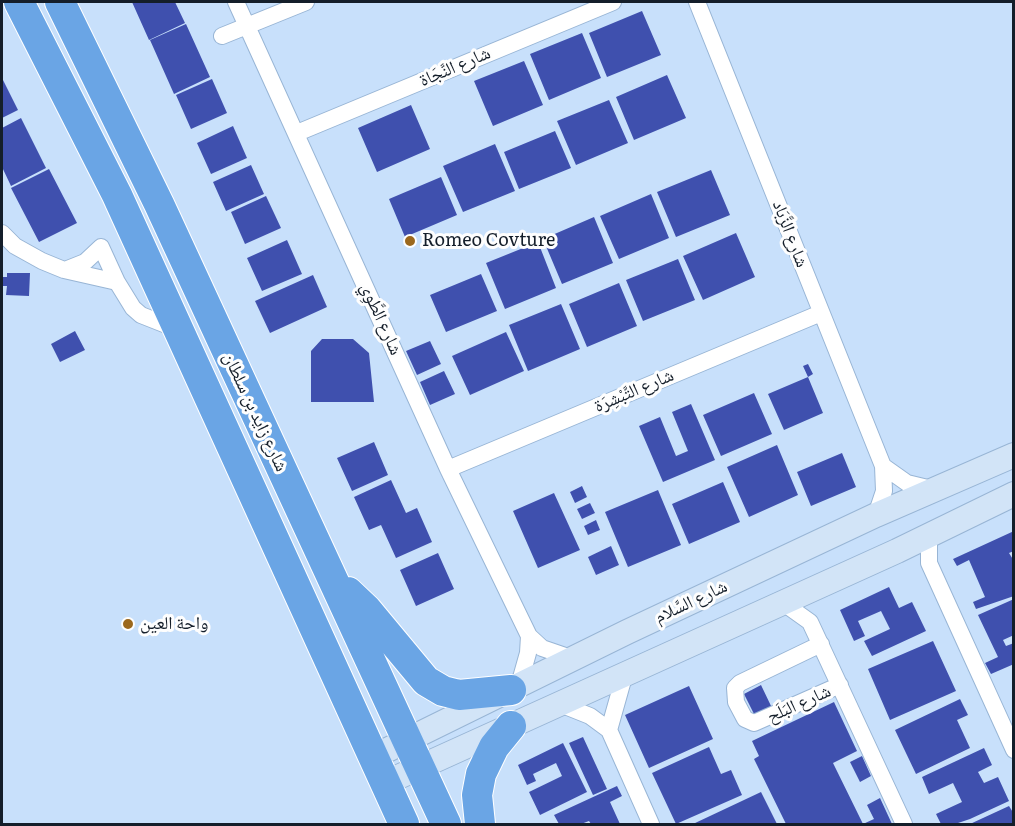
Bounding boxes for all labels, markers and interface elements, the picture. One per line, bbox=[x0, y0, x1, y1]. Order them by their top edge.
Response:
street label: شارع النَّجَاة bbox=[416, 42, 494, 92]
street label: شارع الزَّبَاد bbox=[767, 197, 813, 271]
place label: Romeo Covture bbox=[422, 230, 555, 252]
marker: Romeo Covture bbox=[403, 234, 417, 248]
street label: شارع الطَّوِي bbox=[356, 280, 406, 358]
street label: شارع زايد بن سلطان bbox=[218, 349, 292, 475]
street label: شارع التَّبْشِرَة bbox=[591, 365, 677, 417]
street label: شارع السَّلام bbox=[651, 576, 731, 628]
place label: واحة العين bbox=[140, 613, 208, 635]
marker: واحة العين bbox=[121, 617, 135, 631]
street label: شارع البَلَح bbox=[764, 680, 834, 728]

